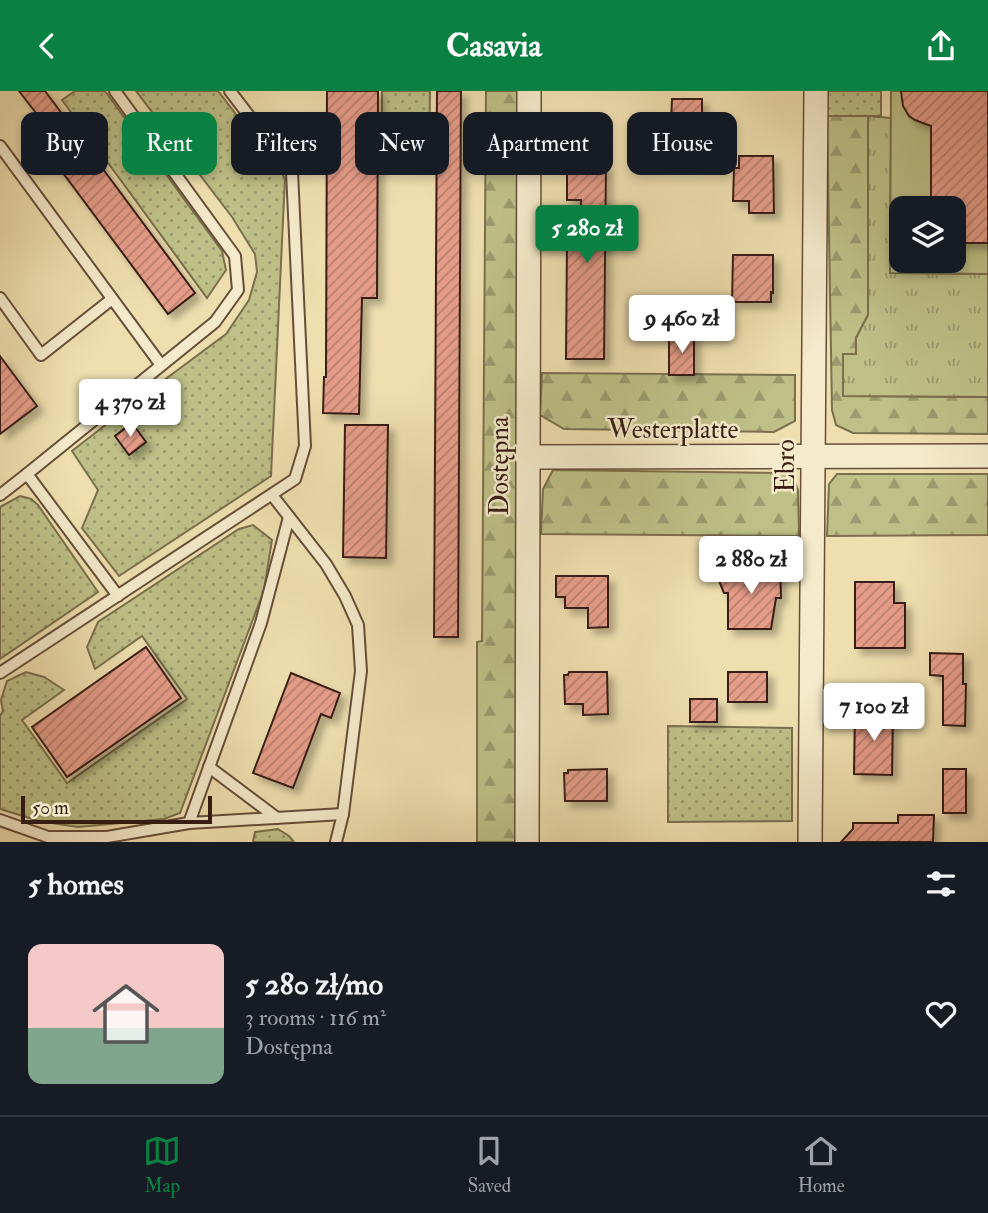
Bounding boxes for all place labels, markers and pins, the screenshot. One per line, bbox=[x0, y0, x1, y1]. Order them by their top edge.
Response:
pin: 5 280 zł bbox=[515, 205, 659, 265]
pin: 9 460 zł bbox=[610, 295, 754, 355]
pin: 4 370 zł bbox=[58, 379, 202, 439]
pin: 2 880 zł bbox=[679, 537, 823, 596]
pin: 7 100 zł bbox=[802, 683, 946, 743]

